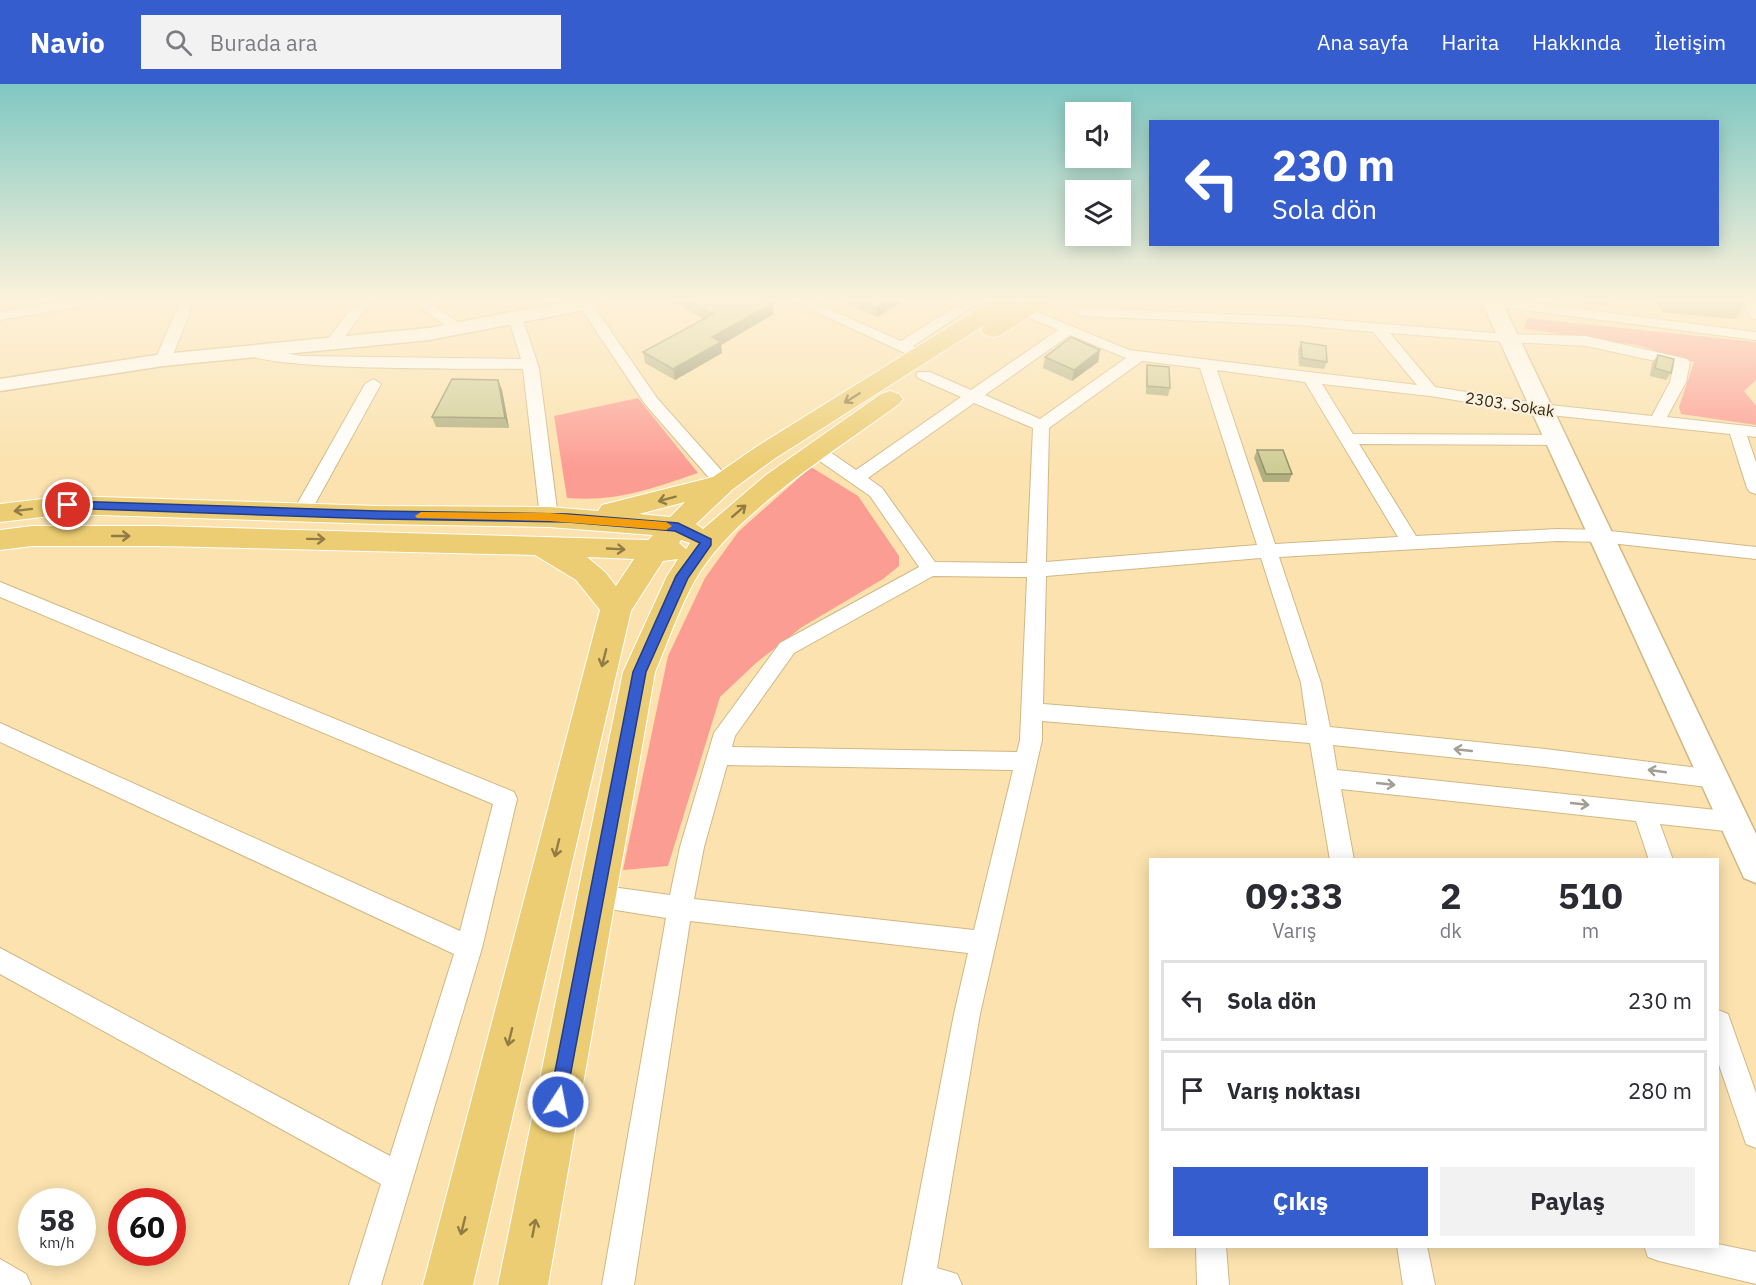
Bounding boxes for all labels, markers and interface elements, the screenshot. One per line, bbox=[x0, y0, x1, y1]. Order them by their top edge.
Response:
search box bbox=[141, 15, 561, 69]
text: Navio bbox=[30, 24, 105, 61]
icon: search bbox=[162, 26, 195, 59]
text: Burada ara bbox=[210, 28, 318, 57]
text: Ana sayfa bbox=[1317, 28, 1409, 56]
text: Harita bbox=[1442, 28, 1499, 56]
text: Hakkında bbox=[1532, 28, 1621, 56]
text: İletişim bbox=[1654, 28, 1726, 56]
map controls bbox=[1065, 102, 1131, 246]
button: sound bbox=[1065, 102, 1131, 168]
text: 230 m bbox=[1272, 138, 1395, 193]
icon: left bbox=[1173, 144, 1251, 222]
button: layers bbox=[1065, 180, 1131, 246]
text: Sola dön bbox=[1272, 191, 1377, 226]
street label: 2303. Sokak bbox=[1464, 387, 1557, 421]
one-way arrow bbox=[844, 393, 861, 405]
pin bbox=[42, 479, 93, 530]
icon: arrive bbox=[51, 488, 84, 521]
one-way arrow bbox=[658, 494, 677, 505]
one-way arrow bbox=[731, 504, 746, 518]
one-way arrow bbox=[14, 505, 34, 516]
one-way arrow bbox=[111, 530, 131, 542]
one-way arrow bbox=[306, 534, 326, 545]
one-way arrow bbox=[605, 543, 625, 554]
one-way arrow bbox=[597, 649, 609, 668]
one-way arrow bbox=[1454, 744, 1473, 755]
one-way arrow bbox=[1647, 766, 1667, 777]
one-way arrow bbox=[1376, 779, 1396, 790]
one-way arrow bbox=[1570, 799, 1590, 810]
one-way arrow bbox=[550, 838, 562, 857]
text: 09:33 bbox=[1245, 872, 1343, 919]
text: 2 bbox=[1440, 872, 1462, 919]
text: 510 bbox=[1558, 872, 1623, 919]
text: Varış bbox=[1272, 917, 1317, 944]
text: dk bbox=[1440, 917, 1462, 944]
text: m bbox=[1582, 917, 1599, 944]
icon: left bbox=[1176, 984, 1209, 1017]
text: Sola dön bbox=[1227, 986, 1316, 1015]
text: 230 m bbox=[1628, 986, 1692, 1015]
one-way arrow bbox=[503, 1027, 515, 1046]
position arrow bbox=[526, 1070, 590, 1134]
icon: arrive bbox=[1176, 1074, 1209, 1107]
text: Varış noktası bbox=[1227, 1076, 1361, 1105]
text: 280 m bbox=[1628, 1076, 1692, 1105]
button: Çıkış bbox=[1173, 1167, 1428, 1236]
button: Paylaş bbox=[1440, 1167, 1695, 1236]
speed limit sign: 60 bbox=[108, 1188, 186, 1266]
text: 58 bbox=[39, 1200, 75, 1239]
one-way arrow bbox=[456, 1216, 468, 1235]
one-way arrow bbox=[529, 1218, 540, 1238]
text: km/h bbox=[39, 1233, 75, 1252]

